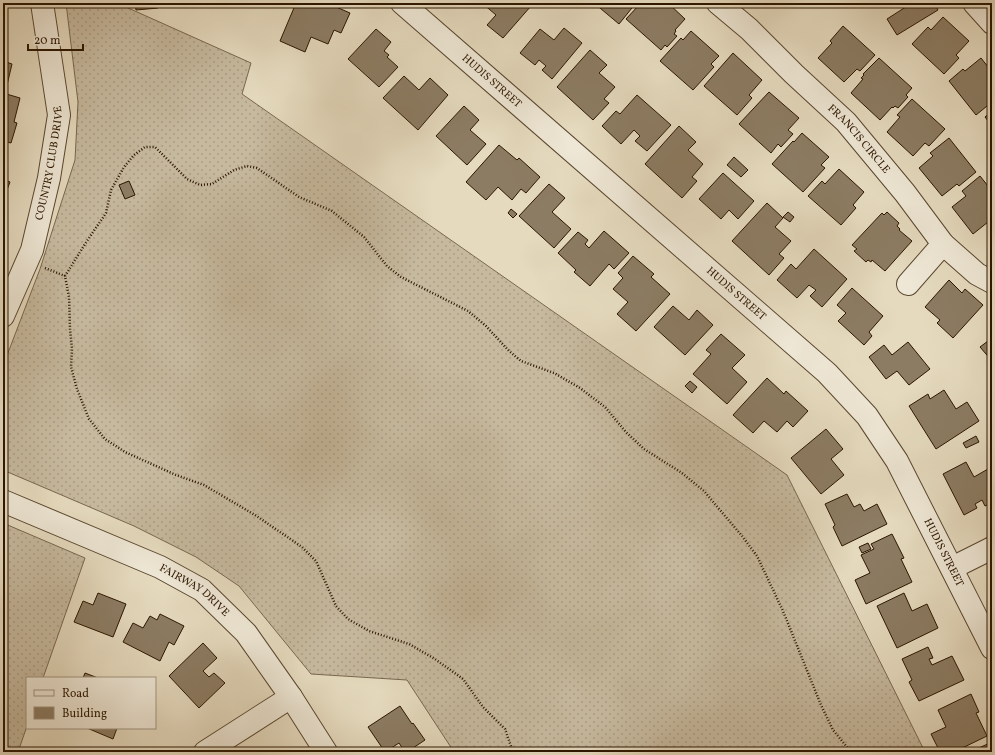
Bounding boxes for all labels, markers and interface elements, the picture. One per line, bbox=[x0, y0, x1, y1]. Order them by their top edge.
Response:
scale bar bbox=[28, 26, 83, 52]
text: 20 m bbox=[34, 33, 61, 49]
street label: HUDIS STREET bbox=[459, 51, 525, 112]
street label: FRANCIS CIRCLE bbox=[824, 101, 894, 177]
street label: COUNTRY CLUB DRIVE bbox=[32, 104, 67, 222]
street label: HUDIS STREET bbox=[703, 264, 770, 324]
street label: HUDIS STREET bbox=[920, 516, 967, 590]
street label: FAIRWAY DRIVE bbox=[156, 560, 233, 620]
legend bbox=[26, 677, 156, 729]
text: Road bbox=[62, 686, 89, 702]
text: Building bbox=[62, 706, 107, 722]

